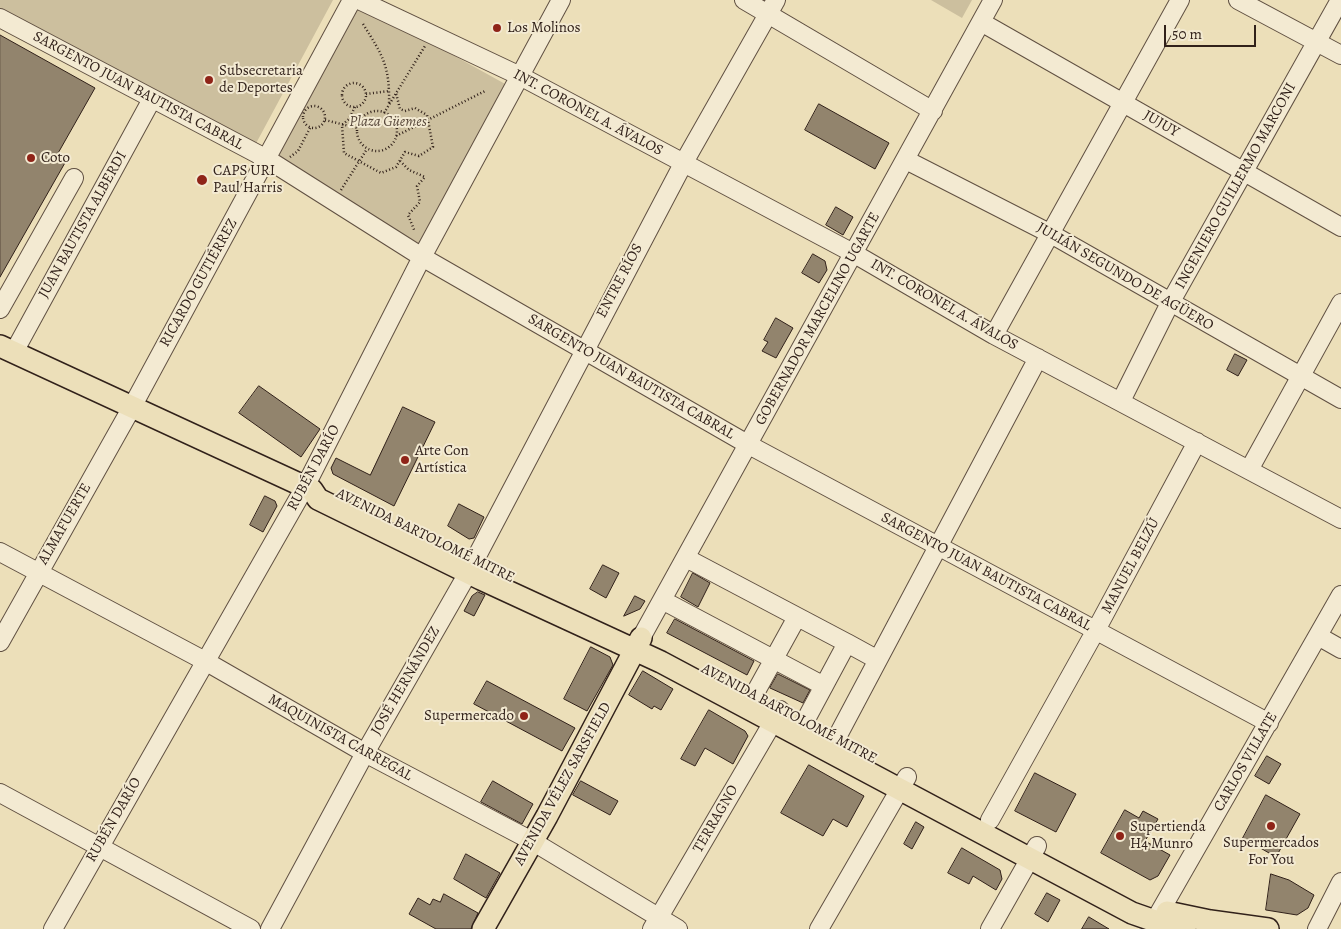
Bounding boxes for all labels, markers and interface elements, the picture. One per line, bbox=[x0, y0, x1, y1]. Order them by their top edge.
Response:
scale bar bbox=[1166, 15, 1258, 47]
place label: Los Molinos bbox=[507, 19, 581, 37]
marker: Los Molinos bbox=[491, 22, 503, 34]
text: 50 m bbox=[1172, 24, 1202, 44]
street label: SARGENTO JUAN BAUTISTA CABRAL bbox=[30, 28, 246, 154]
place label: Subsecretaria de Deportes bbox=[219, 62, 303, 97]
street label: INT. CORONEL A. ÁVALOS bbox=[510, 66, 666, 160]
marker: Subsecretaria de Deportes bbox=[203, 74, 215, 86]
street label: INGENIERO GUILLERMO MARCONI bbox=[1172, 80, 1300, 292]
street label: JUJUY bbox=[1140, 107, 1182, 141]
park label: Plaza Güemes bbox=[349, 113, 427, 131]
street label: JUAN BAUTISTA ALBERDI bbox=[35, 148, 131, 302]
place label: Coto bbox=[41, 149, 70, 167]
marker: Coto bbox=[25, 152, 37, 164]
place label: CAPS URI Paul Harris bbox=[213, 162, 282, 197]
marker: CAPS URI Paul Harris bbox=[195, 173, 209, 187]
street label: GOBERNADOR MARCELINO UGARTE bbox=[752, 209, 884, 429]
street label: RICARDO GUTIÉRREZ bbox=[156, 216, 242, 350]
street label: JULIÁN SEGUNDO DE AGÜERO bbox=[1033, 219, 1217, 335]
street label: ENTRE RÍOS bbox=[593, 241, 647, 321]
street label: INT. CORONEL A. ÁVALOS bbox=[867, 255, 1021, 355]
street label: SARGENTO JUAN BAUTISTA CABRAL bbox=[525, 310, 737, 444]
street label: RUBÉN DARÍO bbox=[284, 422, 344, 514]
place label: Arte Con Artística bbox=[415, 442, 469, 477]
marker: Arte Con Artística bbox=[399, 454, 411, 466]
street label: ALMAFUERTE bbox=[35, 480, 95, 568]
street label: AVENIDA BARTOLOMÉ MITRE bbox=[333, 485, 517, 587]
street label: SARGENTO JUAN BAUTISTA CABRAL bbox=[878, 509, 1094, 635]
street label: MANUEL BELZÚ bbox=[1098, 515, 1164, 617]
street label: JOSÉ HERNÁNDEZ bbox=[368, 623, 444, 739]
street label: AVENIDA BARTOLOMÉ MITRE bbox=[698, 660, 880, 768]
street label: MAQUINISTA CARREGAL bbox=[265, 691, 415, 785]
street label: AVENIDA VÉLEZ SARSFIELD bbox=[511, 699, 615, 869]
place label: Supermercado bbox=[424, 707, 514, 725]
street label: CARLOS VILLATE bbox=[1210, 709, 1282, 815]
marker: Supermercado bbox=[518, 710, 530, 722]
street label: RUBÉN DARÍO bbox=[83, 774, 145, 866]
street label: TERRAGNO bbox=[689, 782, 743, 856]
place label: Supertienda H4 Munro bbox=[1130, 818, 1206, 853]
marker: Supermercados For You bbox=[1265, 820, 1277, 832]
marker: Supertienda H4 Munro bbox=[1114, 830, 1126, 842]
place label: Supermercados For You bbox=[1223, 834, 1319, 869]

